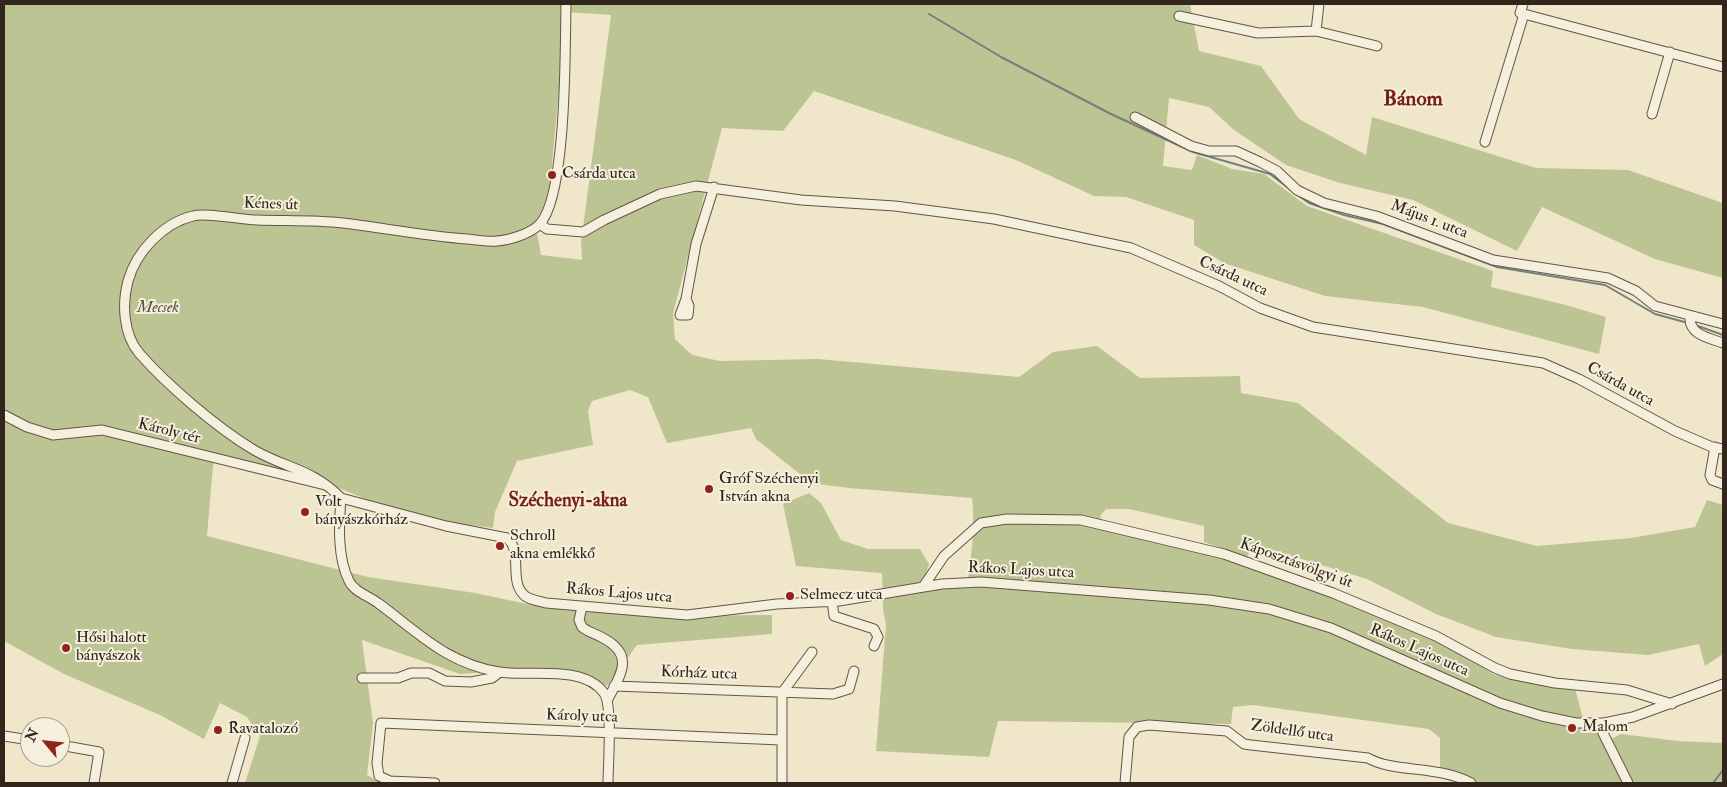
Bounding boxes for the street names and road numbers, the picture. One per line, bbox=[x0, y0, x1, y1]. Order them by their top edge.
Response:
street label: Kénes út bbox=[243, 194, 299, 216]
street label: Május 1. utca bbox=[1388, 196, 1470, 244]
street label: Csárda utca bbox=[1195, 253, 1271, 301]
street label: Csárda utca bbox=[1583, 359, 1657, 411]
street label: Károly tér bbox=[136, 415, 202, 449]
street label: Káposztásvölgyi út bbox=[1237, 535, 1355, 593]
street label: Rákos Lajos utca bbox=[967, 559, 1075, 583]
street label: Rákos Lajos utca bbox=[565, 580, 673, 608]
street label: Rákos Lajos utca bbox=[1366, 621, 1472, 681]
street label: Kórház utca bbox=[660, 663, 738, 685]
street label: Károly utca bbox=[546, 706, 618, 728]
street label: Zöldellő utca bbox=[1249, 717, 1335, 747]

